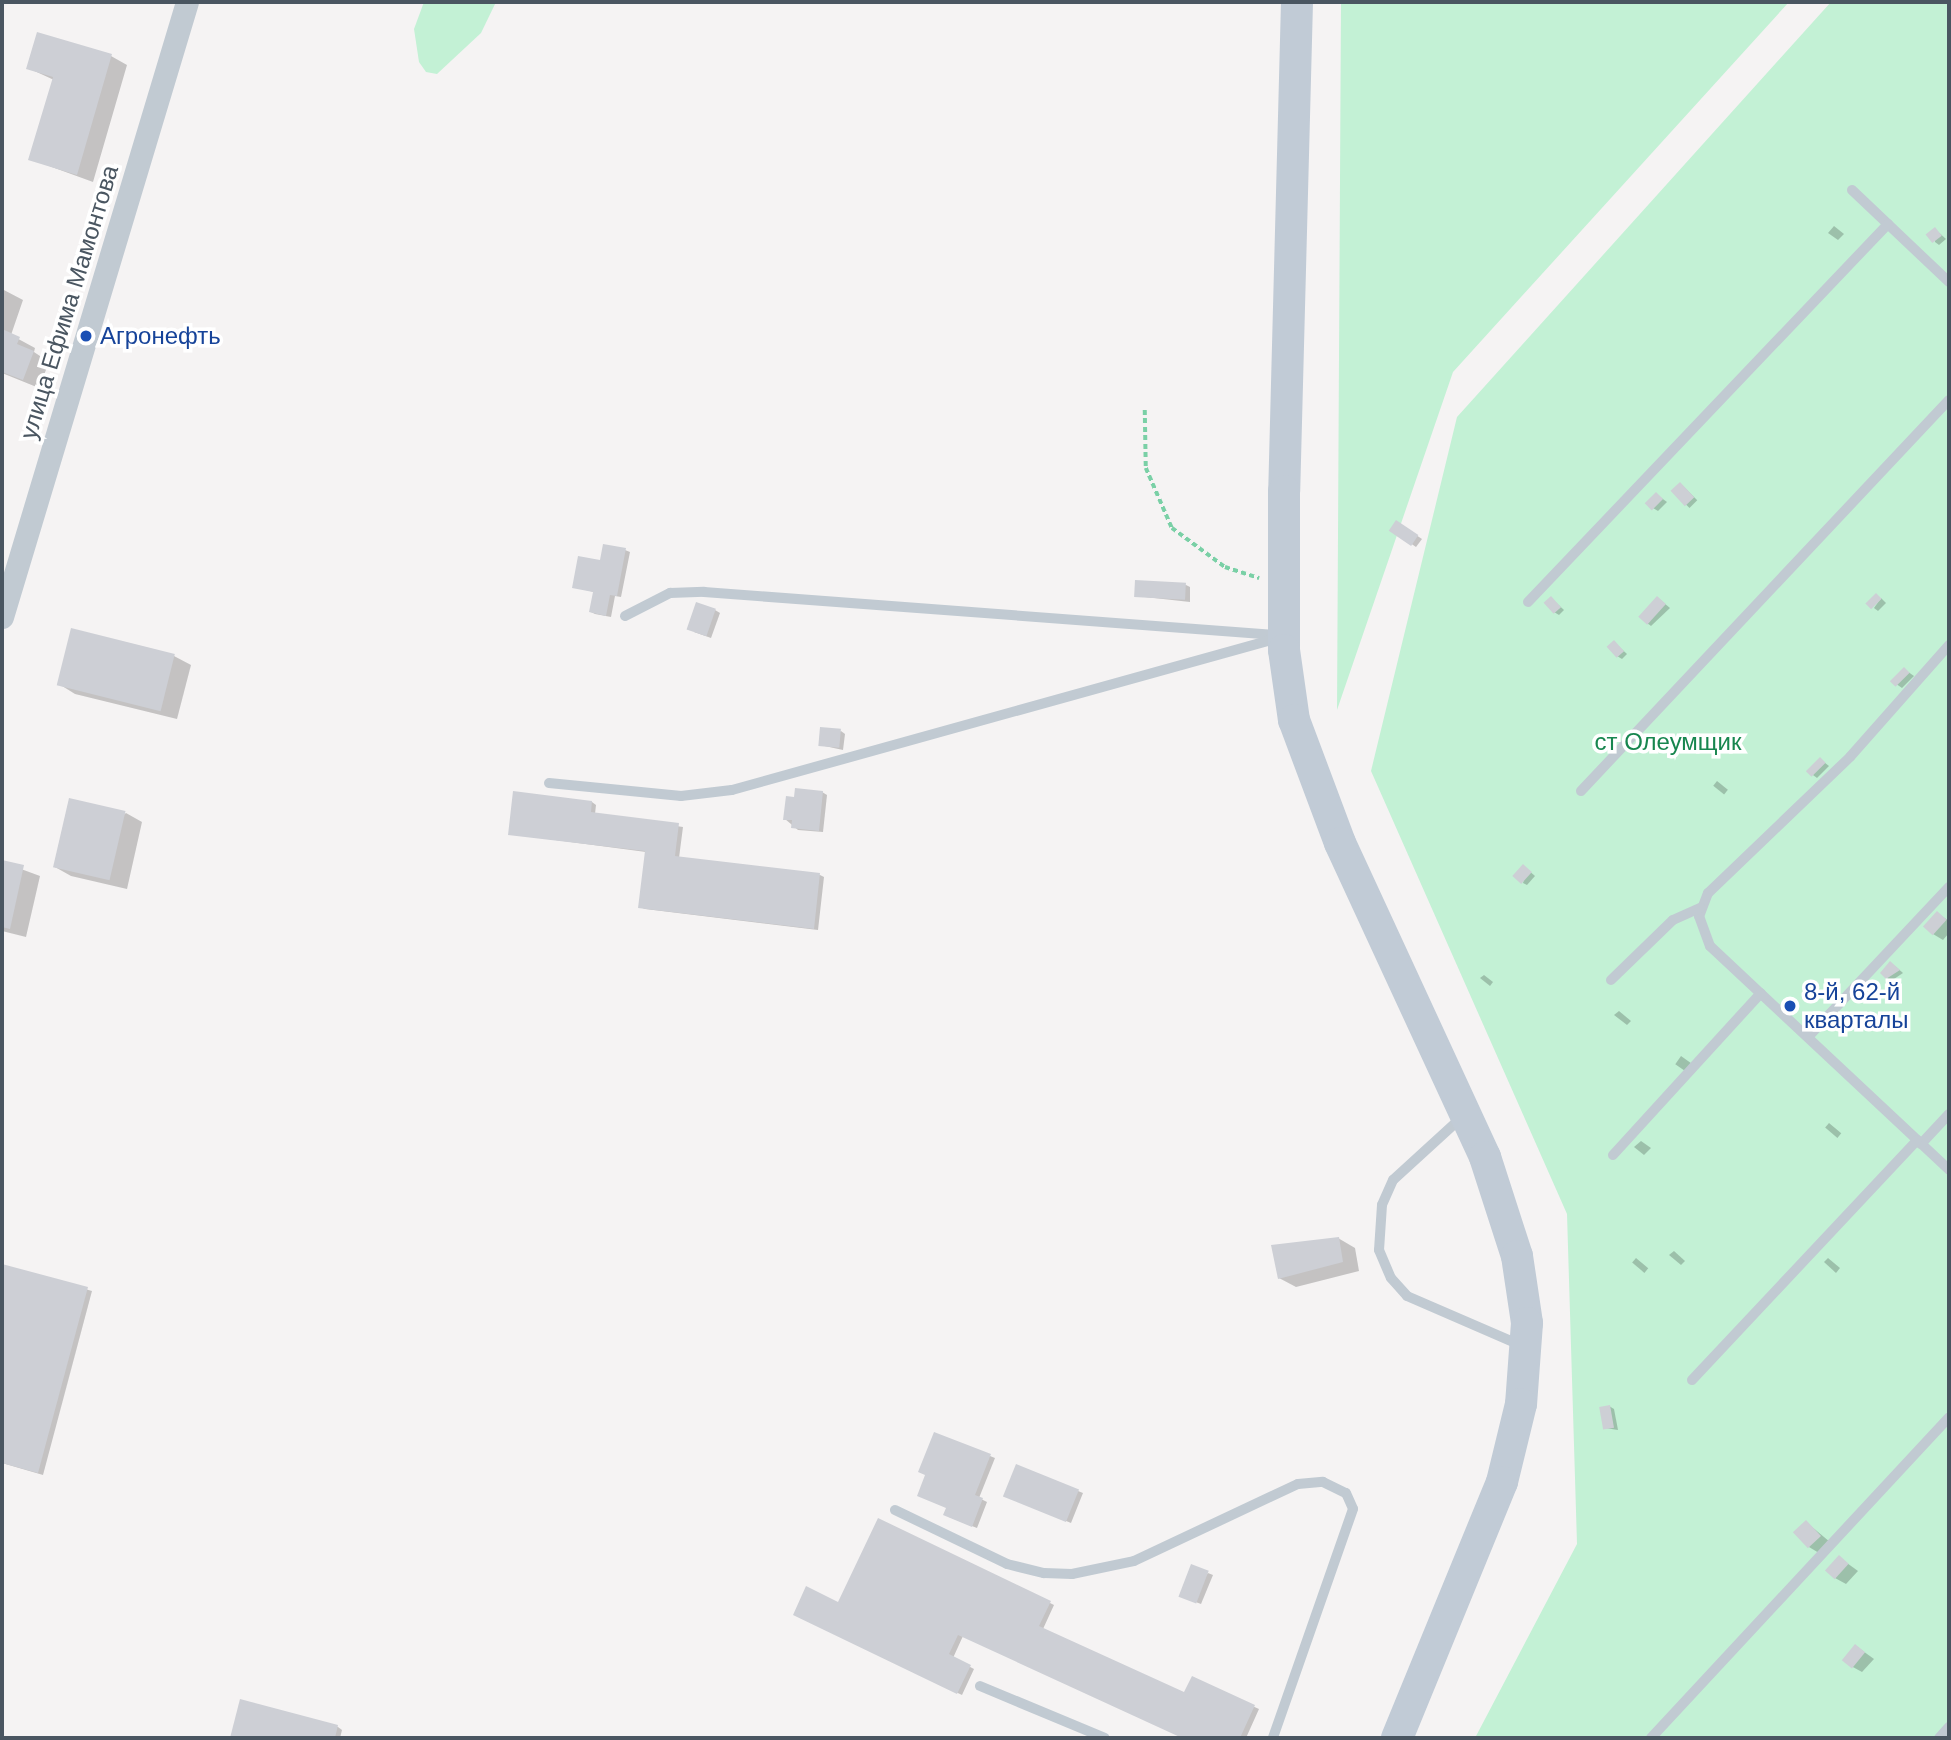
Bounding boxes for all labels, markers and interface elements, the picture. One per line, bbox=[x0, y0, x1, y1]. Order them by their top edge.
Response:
street label: улица Ефима Мамонтова bbox=[14, 162, 124, 442]
place label: Агронефть bbox=[100, 322, 221, 350]
marker: Агронефть bbox=[78, 328, 94, 344]
park label: ст Олеумщик bbox=[1594, 728, 1742, 756]
place label: 8-й, 62-й кварталы bbox=[1804, 978, 1908, 1034]
marker: 8-й, 62-й кварталы bbox=[1782, 998, 1798, 1014]

